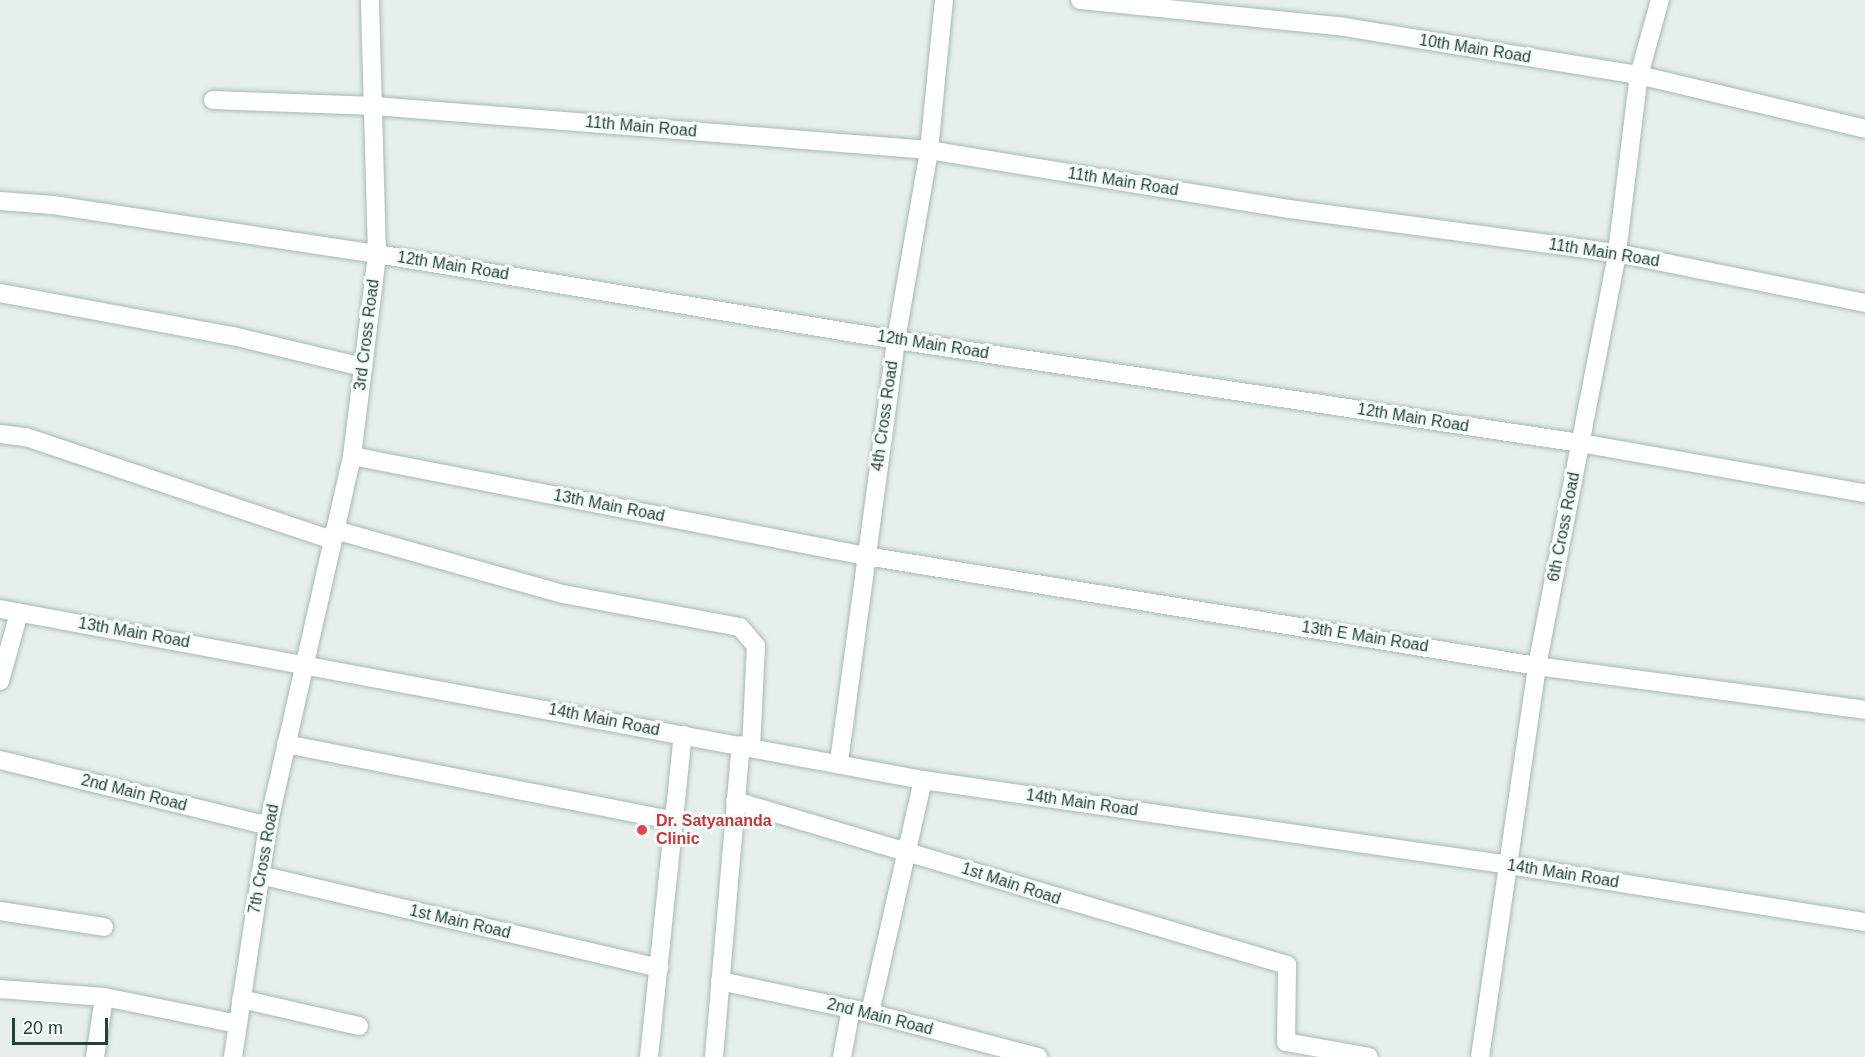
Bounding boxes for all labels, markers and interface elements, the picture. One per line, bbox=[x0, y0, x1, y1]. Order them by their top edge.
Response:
street label: 10th Main Road bbox=[1418, 31, 1532, 67]
street label: 11th Main Road bbox=[584, 113, 698, 141]
street label: 11th Main Road bbox=[1066, 164, 1180, 200]
street label: 11th Main Road bbox=[1547, 235, 1661, 271]
street label: 12th Main Road bbox=[396, 248, 510, 284]
street label: 3rd Cross Road bbox=[351, 278, 383, 392]
street label: 12th Main Road bbox=[876, 327, 990, 363]
street label: 4th Cross Road bbox=[868, 360, 902, 472]
street label: 12th Main Road bbox=[1356, 400, 1470, 436]
street label: 6th Cross Road bbox=[1544, 471, 1584, 583]
street label: 13th Main Road bbox=[552, 486, 666, 526]
street label: 13th Main Road bbox=[77, 614, 191, 652]
street label: 13th E Main Road bbox=[1300, 618, 1430, 656]
street label: 14th Main Road bbox=[547, 700, 661, 740]
street label: 2nd Main Road bbox=[79, 771, 189, 815]
street label: 14th Main Road bbox=[1025, 786, 1139, 820]
street label: 7th Cross Road bbox=[245, 803, 283, 915]
place label: Dr. Satyananda Clinic bbox=[656, 811, 772, 849]
marker: Dr. Satyananda Clinic bbox=[633, 821, 651, 839]
street label: 14th Main Road bbox=[1506, 856, 1620, 892]
street label: 1st Main Road bbox=[959, 859, 1063, 909]
street label: 1st Main Road bbox=[408, 901, 512, 943]
street label: 2nd Main Road bbox=[825, 995, 935, 1039]
scale bar bbox=[15, 1006, 111, 1044]
text: 20 m bbox=[23, 1018, 63, 1038]

